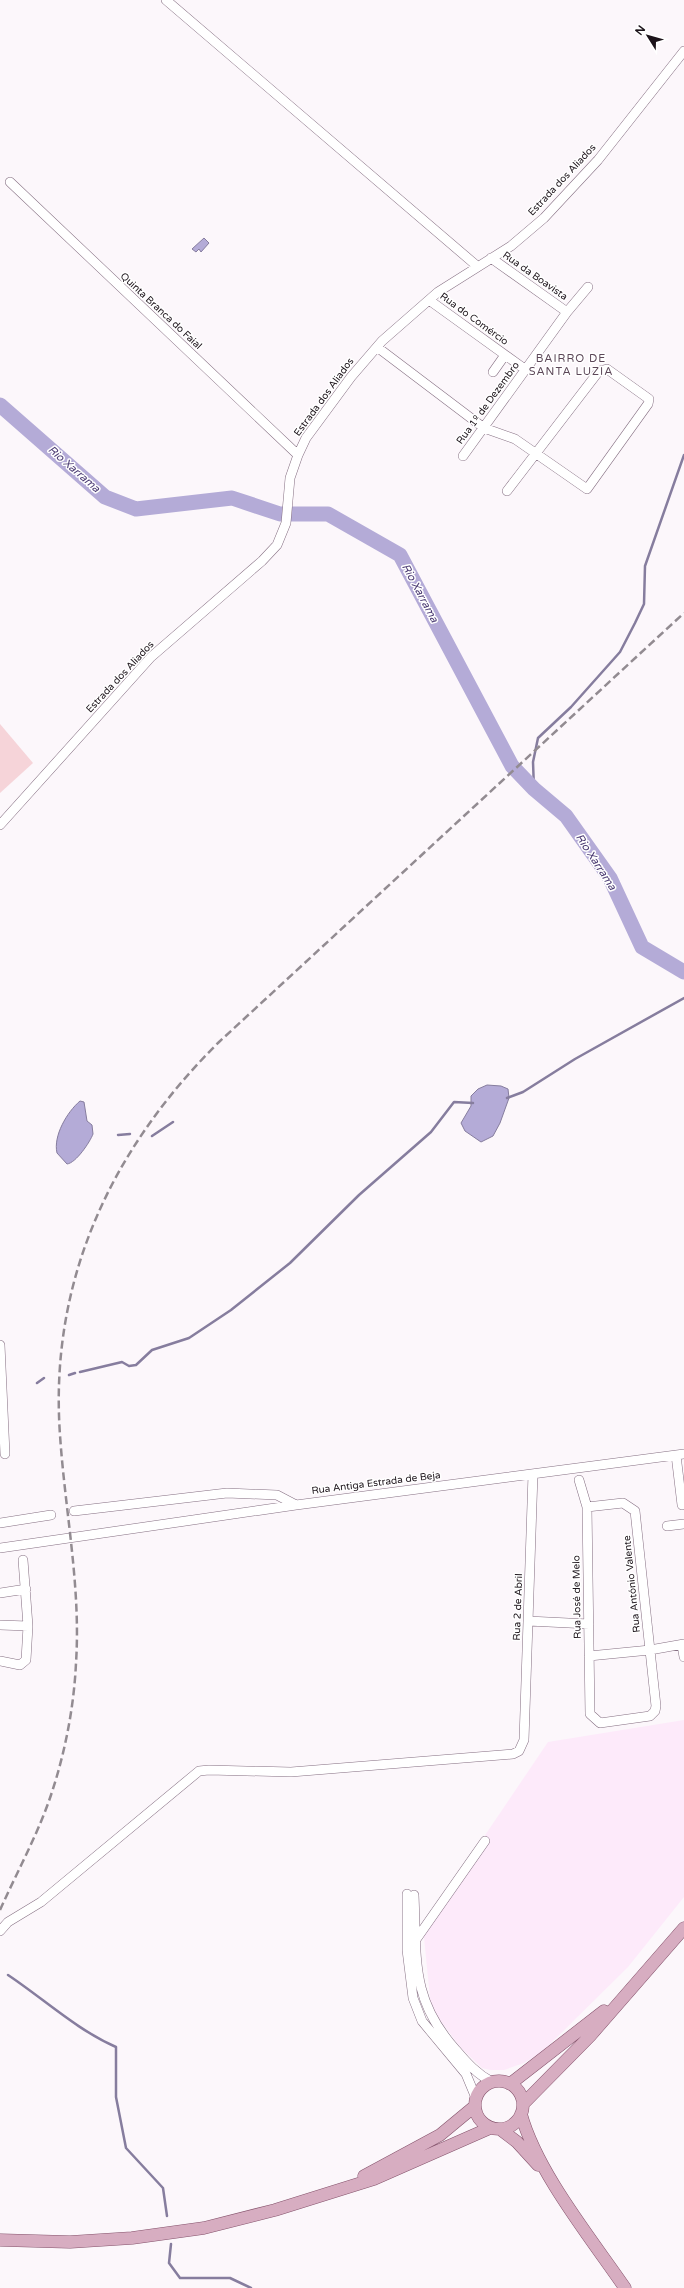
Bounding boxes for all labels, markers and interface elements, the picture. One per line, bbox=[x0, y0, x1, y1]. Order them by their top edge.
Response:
north arrow bbox=[628, 16, 668, 56]
text: N bbox=[633, 23, 648, 38]
street label: Estrada dos Aliados bbox=[526, 141, 599, 218]
street label: Rua da Boavista bbox=[500, 249, 570, 303]
street label: Quinta Branca do Faial bbox=[118, 270, 204, 352]
street label: Rua do Comércio bbox=[437, 290, 511, 348]
district label: BAIRRO DE SANTA LUZIA bbox=[529, 352, 613, 378]
street label: Estrada dos Aliados bbox=[292, 355, 357, 438]
street label: Rua 1º de Dezembro bbox=[454, 359, 522, 447]
water label: Rio Xarrama bbox=[45, 443, 103, 496]
water label: Rio Xarrama bbox=[399, 561, 441, 625]
street label: Estrada dos Aliados bbox=[84, 638, 157, 715]
water label: Rio Xarrama bbox=[573, 831, 619, 893]
street label: Rua Antiga Estrada de Beja bbox=[311, 1469, 441, 1497]
street label: Rua António Valente bbox=[621, 1535, 643, 1633]
street label: Rua José de Melo bbox=[570, 1555, 584, 1639]
street label: Rua 2 de Abril bbox=[511, 1573, 525, 1641]

